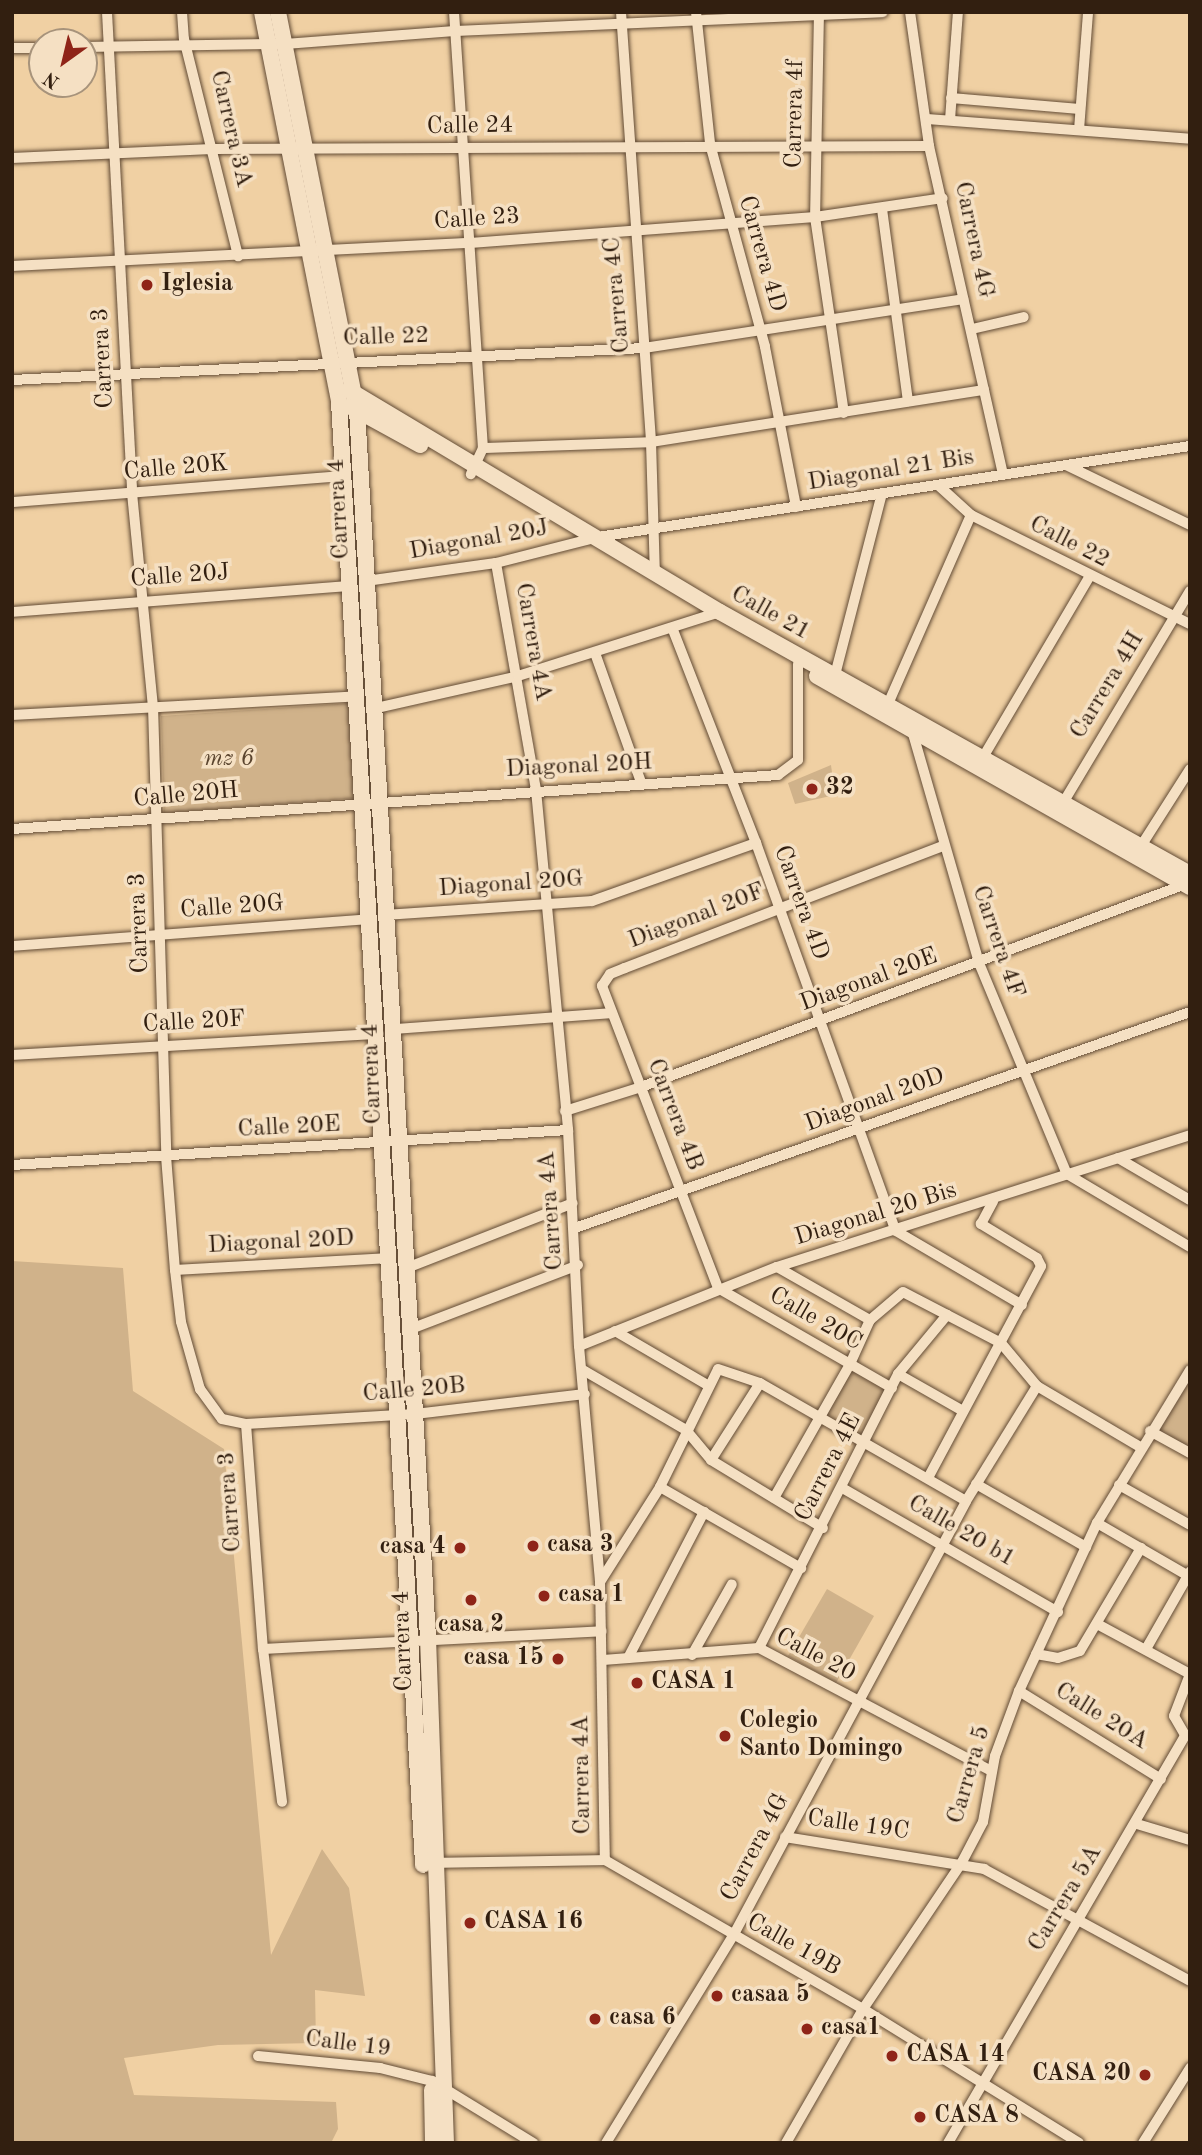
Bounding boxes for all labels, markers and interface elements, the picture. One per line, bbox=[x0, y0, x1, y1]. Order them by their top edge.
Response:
north arrow bbox=[28, 28, 98, 98]
street label: Carrera 4f bbox=[781, 59, 811, 169]
text: N bbox=[41, 67, 63, 91]
street label: Carrera 3A bbox=[203, 68, 257, 190]
street label: Calle 24 bbox=[427, 112, 513, 142]
street label: Carrera 4G bbox=[947, 179, 999, 301]
street label: Carrera 4D bbox=[731, 192, 791, 316]
street label: Calle 23 bbox=[433, 203, 521, 237]
street label: Carrera 4C bbox=[599, 235, 637, 355]
place label: Iglesia bbox=[161, 271, 233, 299]
marker: Iglesia bbox=[139, 277, 155, 293]
street label: Carrera 3 bbox=[87, 307, 121, 409]
street label: Calle 22 bbox=[342, 322, 430, 354]
street label: Diagonal 21 Bis bbox=[806, 444, 976, 498]
street label: Calle 20K bbox=[123, 450, 229, 488]
street label: Carrera 4 bbox=[323, 458, 357, 560]
street label: Calle 22 bbox=[1024, 511, 1114, 575]
street label: Diagonal 20J bbox=[407, 515, 551, 567]
street label: Calle 20J bbox=[129, 559, 231, 595]
street label: Calle 21 bbox=[725, 580, 815, 648]
street label: Carrera 4A bbox=[507, 581, 557, 703]
street label: Carrera 4H bbox=[1065, 627, 1151, 745]
park label: mz 6 bbox=[204, 746, 254, 774]
street label: Diagonal 20H bbox=[505, 749, 653, 785]
place label: 32 bbox=[826, 775, 854, 803]
street label: Calle 20H bbox=[132, 777, 240, 815]
marker: 32 bbox=[804, 781, 820, 797]
street label: Carrera 4D bbox=[766, 842, 834, 964]
street label: Diagonal 20G bbox=[438, 866, 584, 904]
street label: Carrera 3 bbox=[124, 872, 156, 974]
street label: Diagonal 20F bbox=[625, 878, 769, 956]
street label: Carrera 4F bbox=[964, 882, 1030, 1002]
street label: Calle 20G bbox=[179, 890, 285, 926]
street label: Diagonal 20E bbox=[796, 943, 942, 1019]
street label: Calle 20F bbox=[142, 1006, 246, 1040]
street label: Carrera 4 bbox=[357, 1023, 389, 1125]
street label: Carrera 4B bbox=[639, 1055, 709, 1175]
street label: Diagonal 20D bbox=[801, 1062, 949, 1140]
street label: Calle 20E bbox=[237, 1111, 341, 1145]
street label: Carrera 4A bbox=[533, 1150, 571, 1272]
street label: Diagonal 20 Bis bbox=[791, 1177, 961, 1253]
street label: Diagonal 20D bbox=[207, 1225, 355, 1261]
street label: Calle 20C bbox=[763, 1282, 867, 1358]
street label: Calle 20B bbox=[361, 1372, 467, 1410]
street label: Carrera 4E bbox=[789, 1409, 869, 1527]
street label: Carrera 3 bbox=[213, 1451, 249, 1553]
street label: Calle 20 b1 bbox=[902, 1490, 1020, 1574]
place label: casa 3 bbox=[547, 1532, 614, 1560]
place label: casa 4 bbox=[379, 1534, 446, 1562]
marker: casa 3 bbox=[525, 1538, 541, 1554]
marker: casa 4 bbox=[452, 1540, 468, 1556]
place label: casa 1 bbox=[558, 1582, 625, 1610]
marker: casa 1 bbox=[536, 1588, 552, 1604]
street label: Carrera 4 bbox=[388, 1590, 420, 1692]
marker: casa 2 bbox=[463, 1592, 479, 1608]
place label: casa 2 bbox=[438, 1612, 504, 1640]
street label: Calle 20 bbox=[770, 1623, 860, 1689]
place label: casa 15 bbox=[464, 1645, 544, 1673]
marker: casa 15 bbox=[550, 1651, 566, 1667]
place label: CASA 1 bbox=[651, 1669, 736, 1697]
marker: CASA 1 bbox=[629, 1675, 645, 1691]
street label: Calle 20A bbox=[1049, 1677, 1153, 1757]
place label: Colegio Santo Domingo bbox=[739, 1708, 903, 1764]
street label: Carrera 4A bbox=[568, 1715, 598, 1835]
street label: Carrera 5 bbox=[942, 1722, 998, 1828]
marker: Colegio Santo Domingo bbox=[717, 1728, 733, 1744]
street label: Carrera 4G bbox=[716, 1789, 796, 1907]
street label: Calle 19C bbox=[805, 1805, 911, 1847]
street label: Carrera 5A bbox=[1023, 1840, 1109, 1958]
street label: Calle 19B bbox=[741, 1908, 845, 1984]
place label: CASA 16 bbox=[484, 1909, 583, 1937]
marker: CASA 16 bbox=[462, 1915, 478, 1931]
place label: casaa 5 bbox=[731, 1982, 810, 2010]
marker: casaa 5 bbox=[709, 1988, 725, 2004]
place label: casa 6 bbox=[609, 2005, 676, 2033]
marker: casa 6 bbox=[587, 2011, 603, 2027]
place label: casa1 bbox=[821, 2015, 881, 2043]
marker: casa1 bbox=[799, 2021, 815, 2037]
street label: Calle 19 bbox=[303, 2025, 393, 2065]
place label: CASA 14 bbox=[906, 2042, 1005, 2070]
marker: CASA 14 bbox=[884, 2048, 900, 2064]
place label: CASA 20 bbox=[1032, 2061, 1131, 2089]
marker: CASA 20 bbox=[1137, 2067, 1153, 2083]
place label: CASA 8 bbox=[934, 2103, 1019, 2131]
marker: CASA 8 bbox=[912, 2109, 928, 2125]

